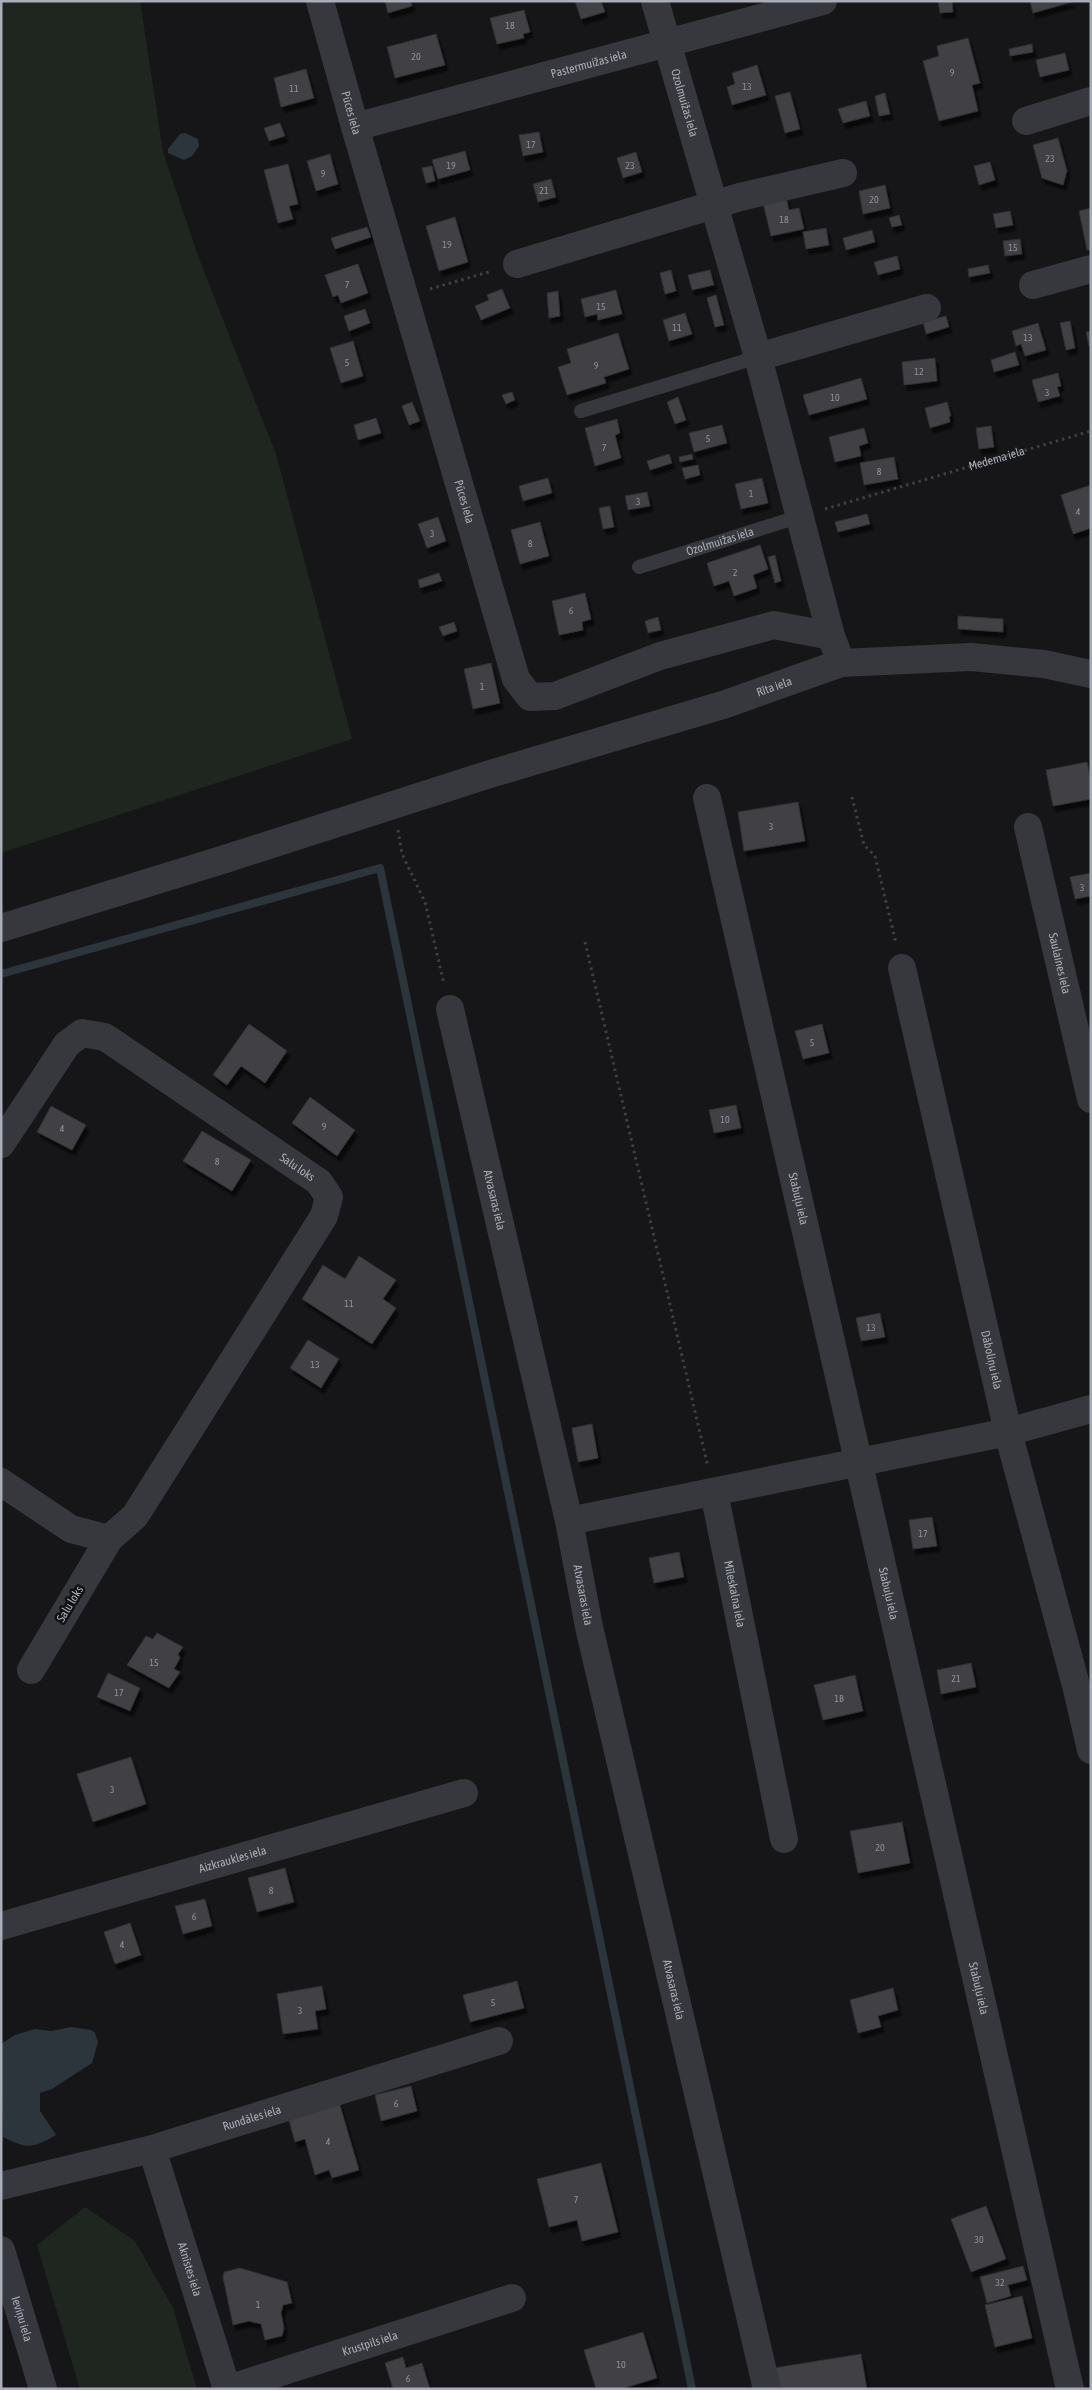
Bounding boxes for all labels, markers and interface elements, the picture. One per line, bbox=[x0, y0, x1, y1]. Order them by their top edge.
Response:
house number: 18 bbox=[505, 20, 515, 31]
street label: Pastermuižas iela bbox=[549, 47, 628, 81]
house number: 20 bbox=[411, 51, 421, 62]
street label: Ozolmuižas iela bbox=[668, 67, 701, 138]
house number: 9 bbox=[950, 67, 955, 78]
house number: 13 bbox=[742, 81, 752, 92]
house number: 11 bbox=[289, 83, 299, 94]
street label: Pūces iela bbox=[338, 89, 364, 136]
house number: 17 bbox=[526, 139, 536, 150]
house number: 23 bbox=[1045, 153, 1055, 164]
house number: 19 bbox=[446, 160, 456, 171]
house number: 23 bbox=[625, 160, 635, 171]
house number: 9 bbox=[321, 168, 326, 179]
house number: 21 bbox=[539, 185, 549, 196]
house number: 20 bbox=[869, 194, 879, 205]
house number: 18 bbox=[779, 214, 789, 225]
house number: 19 bbox=[442, 239, 452, 250]
house number: 15 bbox=[1008, 242, 1018, 253]
house number: 7 bbox=[345, 279, 350, 290]
house number: 15 bbox=[596, 301, 606, 312]
house number: 11 bbox=[672, 322, 682, 333]
house number: 13 bbox=[1023, 332, 1033, 343]
house number: 5 bbox=[345, 357, 350, 368]
house number: 9 bbox=[594, 360, 599, 371]
house number: 12 bbox=[914, 366, 924, 377]
house number: 3 bbox=[1045, 387, 1050, 398]
house number: 10 bbox=[830, 392, 840, 403]
house number: 5 bbox=[706, 433, 711, 444]
house number: 7 bbox=[602, 442, 607, 453]
street label: Medema iela bbox=[967, 444, 1026, 473]
house number: 8 bbox=[877, 466, 882, 477]
street label: Pūces iela bbox=[451, 478, 477, 525]
house number: 1 bbox=[749, 488, 754, 499]
house number: 3 bbox=[636, 496, 641, 507]
house number: 4 bbox=[1076, 506, 1081, 517]
street label: Ozolmuižas iela bbox=[685, 524, 756, 559]
house number: 3 bbox=[430, 528, 435, 539]
house number: 8 bbox=[528, 538, 533, 549]
house number: 2 bbox=[733, 567, 738, 578]
house number: 6 bbox=[569, 605, 574, 616]
street label: Rīta iela bbox=[755, 674, 794, 700]
house number: 1 bbox=[480, 681, 485, 692]
house number: 3 bbox=[769, 821, 774, 832]
house number: 3 bbox=[1080, 882, 1085, 893]
street label: Saulaines iela bbox=[1046, 932, 1073, 995]
house number: 5 bbox=[810, 1037, 815, 1048]
house number: 10 bbox=[720, 1114, 730, 1125]
house number: 9 bbox=[322, 1121, 327, 1132]
house number: 4 bbox=[60, 1123, 65, 1134]
street label: Salu loks bbox=[277, 1150, 318, 1184]
house number: 8 bbox=[215, 1156, 220, 1167]
street label: Atvasaras iela bbox=[481, 1168, 508, 1231]
street label: Stabuļu iela bbox=[786, 1171, 811, 1226]
house number: 11 bbox=[344, 1298, 354, 1309]
house number: 13 bbox=[866, 1322, 876, 1333]
street label: Dāboliņu iela bbox=[978, 1329, 1005, 1391]
house number: 13 bbox=[310, 1359, 320, 1370]
house number: 17 bbox=[918, 1528, 928, 1539]
street label: Mīleskalna iela bbox=[721, 1559, 748, 1629]
street label: Atvasaras iela bbox=[570, 1564, 596, 1627]
street label: Stabuļu iela bbox=[876, 1566, 901, 1621]
street label: Salu loks bbox=[54, 1583, 86, 1625]
house number: 15 bbox=[149, 1657, 159, 1668]
house number: 21 bbox=[951, 1673, 961, 1684]
house number: 17 bbox=[114, 1687, 124, 1698]
house number: 1B bbox=[834, 1693, 844, 1704]
house number: 3 bbox=[110, 1784, 115, 1795]
house number: 20 bbox=[875, 1842, 885, 1853]
street label: Aizkraukles iela bbox=[197, 1843, 268, 1876]
house number: 8 bbox=[269, 1885, 274, 1896]
house number: 6 bbox=[192, 1911, 197, 1922]
house number: 4 bbox=[120, 1939, 125, 1950]
street label: Atvasaras iela bbox=[660, 1958, 688, 2021]
street label: Stabuļu iela bbox=[966, 1961, 991, 2016]
house number: 5 bbox=[491, 1997, 496, 2008]
house number: 3 bbox=[298, 2005, 303, 2016]
house number: 6 bbox=[394, 2098, 399, 2109]
street label: Rundāles iela bbox=[221, 2102, 283, 2134]
house number: 4 bbox=[326, 2136, 331, 2147]
house number: 7 bbox=[574, 2194, 579, 2205]
house number: 30 bbox=[974, 2234, 984, 2245]
street label: Aknīstes iela bbox=[175, 2241, 205, 2298]
house number: 32 bbox=[995, 2277, 1005, 2288]
street label: Ieviņu iela bbox=[8, 2295, 35, 2343]
house number: 1 bbox=[256, 2299, 261, 2310]
street label: Krustpils iela bbox=[340, 2328, 399, 2359]
house number: 10 bbox=[616, 2359, 626, 2370]
house number: 6 bbox=[406, 2373, 411, 2384]

